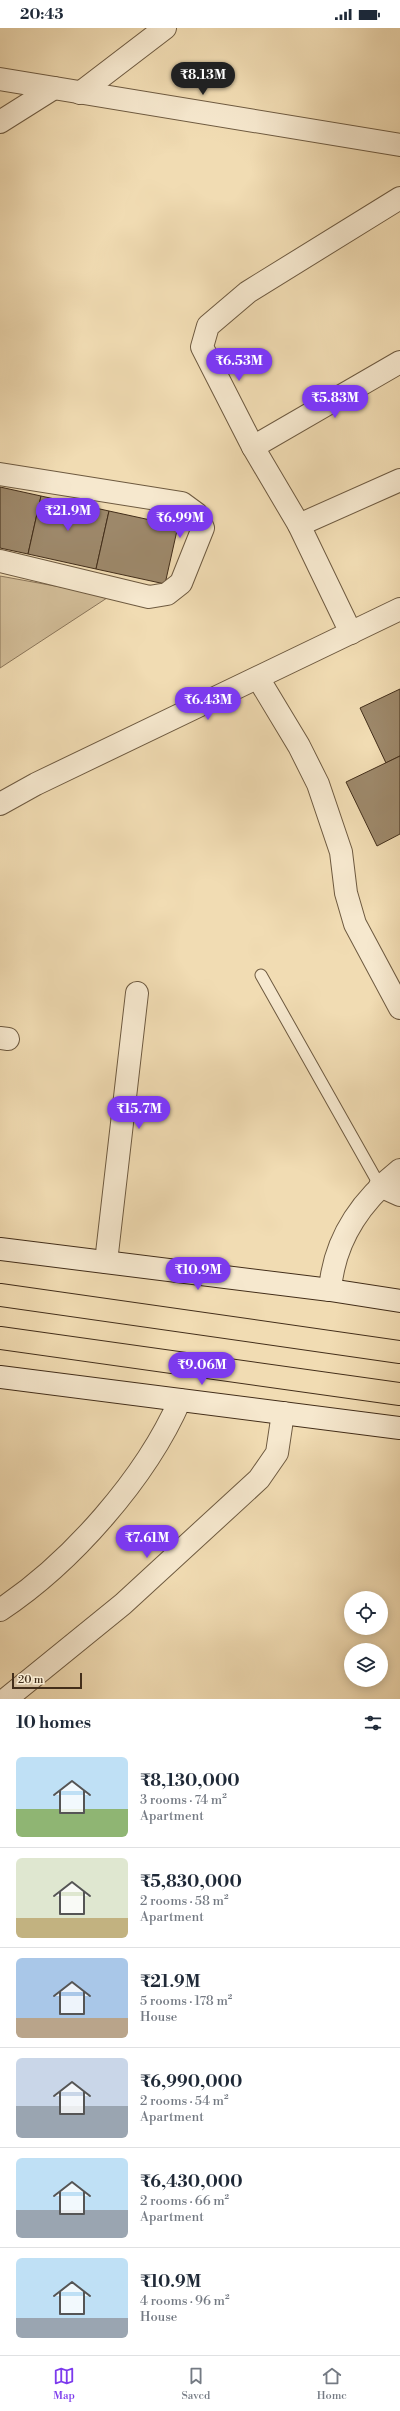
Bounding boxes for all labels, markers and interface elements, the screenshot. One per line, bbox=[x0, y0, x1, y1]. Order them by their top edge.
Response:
text: 20:43 bbox=[20, 5, 63, 24]
pin: ₹8.13M bbox=[170, 62, 236, 96]
text: ₹8.13M bbox=[180, 67, 226, 83]
pin: ₹6.53M bbox=[206, 348, 272, 382]
text: ₹6.53M bbox=[215, 353, 263, 369]
pin: ₹5.83M bbox=[302, 385, 368, 419]
text: ₹5.83M bbox=[311, 390, 359, 406]
pin: ₹21.9M bbox=[35, 498, 101, 532]
text: ₹21.9M bbox=[45, 503, 91, 519]
pin: ₹6.99M bbox=[147, 505, 213, 539]
text: ₹6.99M bbox=[156, 510, 204, 526]
pin: ₹6.43M bbox=[175, 687, 241, 721]
text: ₹6.43M bbox=[184, 692, 232, 708]
pin: ₹15.7M bbox=[106, 1096, 172, 1130]
text: ₹15.7M bbox=[116, 1101, 162, 1117]
pin: ₹10.9M bbox=[165, 1257, 231, 1291]
text: ₹10.9M bbox=[175, 1262, 221, 1278]
pin: ₹9.06M bbox=[169, 1352, 235, 1386]
text: ₹9.06M bbox=[177, 1357, 227, 1373]
pin: ₹7.61M bbox=[114, 1525, 180, 1559]
text: ₹7.61M bbox=[125, 1530, 169, 1546]
map controls bbox=[344, 1591, 388, 1687]
button: locate bbox=[344, 1591, 388, 1635]
button: layers bbox=[344, 1643, 388, 1687]
scale bar bbox=[12, 1671, 82, 1690]
text: 20 m bbox=[18, 1673, 43, 1687]
text: 10 homes bbox=[16, 1712, 91, 1734]
icon: filters bbox=[362, 1712, 384, 1734]
text: ₹8,130,000 bbox=[140, 1770, 240, 1792]
icon: home bbox=[48, 1773, 96, 1821]
text: 3 rooms · 74 m² bbox=[140, 1792, 227, 1808]
text: Apartment bbox=[140, 1808, 204, 1824]
text: ₹5,830,000 bbox=[140, 1871, 242, 1893]
icon: home bbox=[48, 1874, 96, 1922]
text: 2 rooms · 58 m² bbox=[140, 1893, 229, 1909]
text: Apartment bbox=[140, 1909, 204, 1925]
text: ₹21.9M bbox=[140, 1971, 201, 1993]
icon: home bbox=[48, 1974, 96, 2022]
text: 5 rooms · 178 m² bbox=[140, 1993, 232, 2009]
text: House bbox=[140, 2009, 177, 2025]
text: ₹6,990,000 bbox=[140, 2071, 242, 2093]
icon: home bbox=[48, 2074, 96, 2122]
text: 2 rooms · 54 m² bbox=[140, 2093, 229, 2109]
text: Apartment bbox=[140, 2109, 204, 2125]
text: ₹6,430,000 bbox=[140, 2171, 243, 2193]
icon: home bbox=[48, 2174, 96, 2222]
text: 2 rooms · 66 m² bbox=[140, 2193, 229, 2209]
text: Apartment bbox=[140, 2209, 204, 2225]
text: ₹10.9M bbox=[140, 2271, 201, 2293]
icon: home bbox=[48, 2274, 96, 2322]
text: 4 rooms · 96 m² bbox=[140, 2293, 229, 2309]
text: House bbox=[140, 2309, 177, 2325]
tab: Map bbox=[53, 2365, 75, 2403]
tab: Saved bbox=[181, 2365, 210, 2403]
tab: Home bbox=[317, 2365, 347, 2403]

